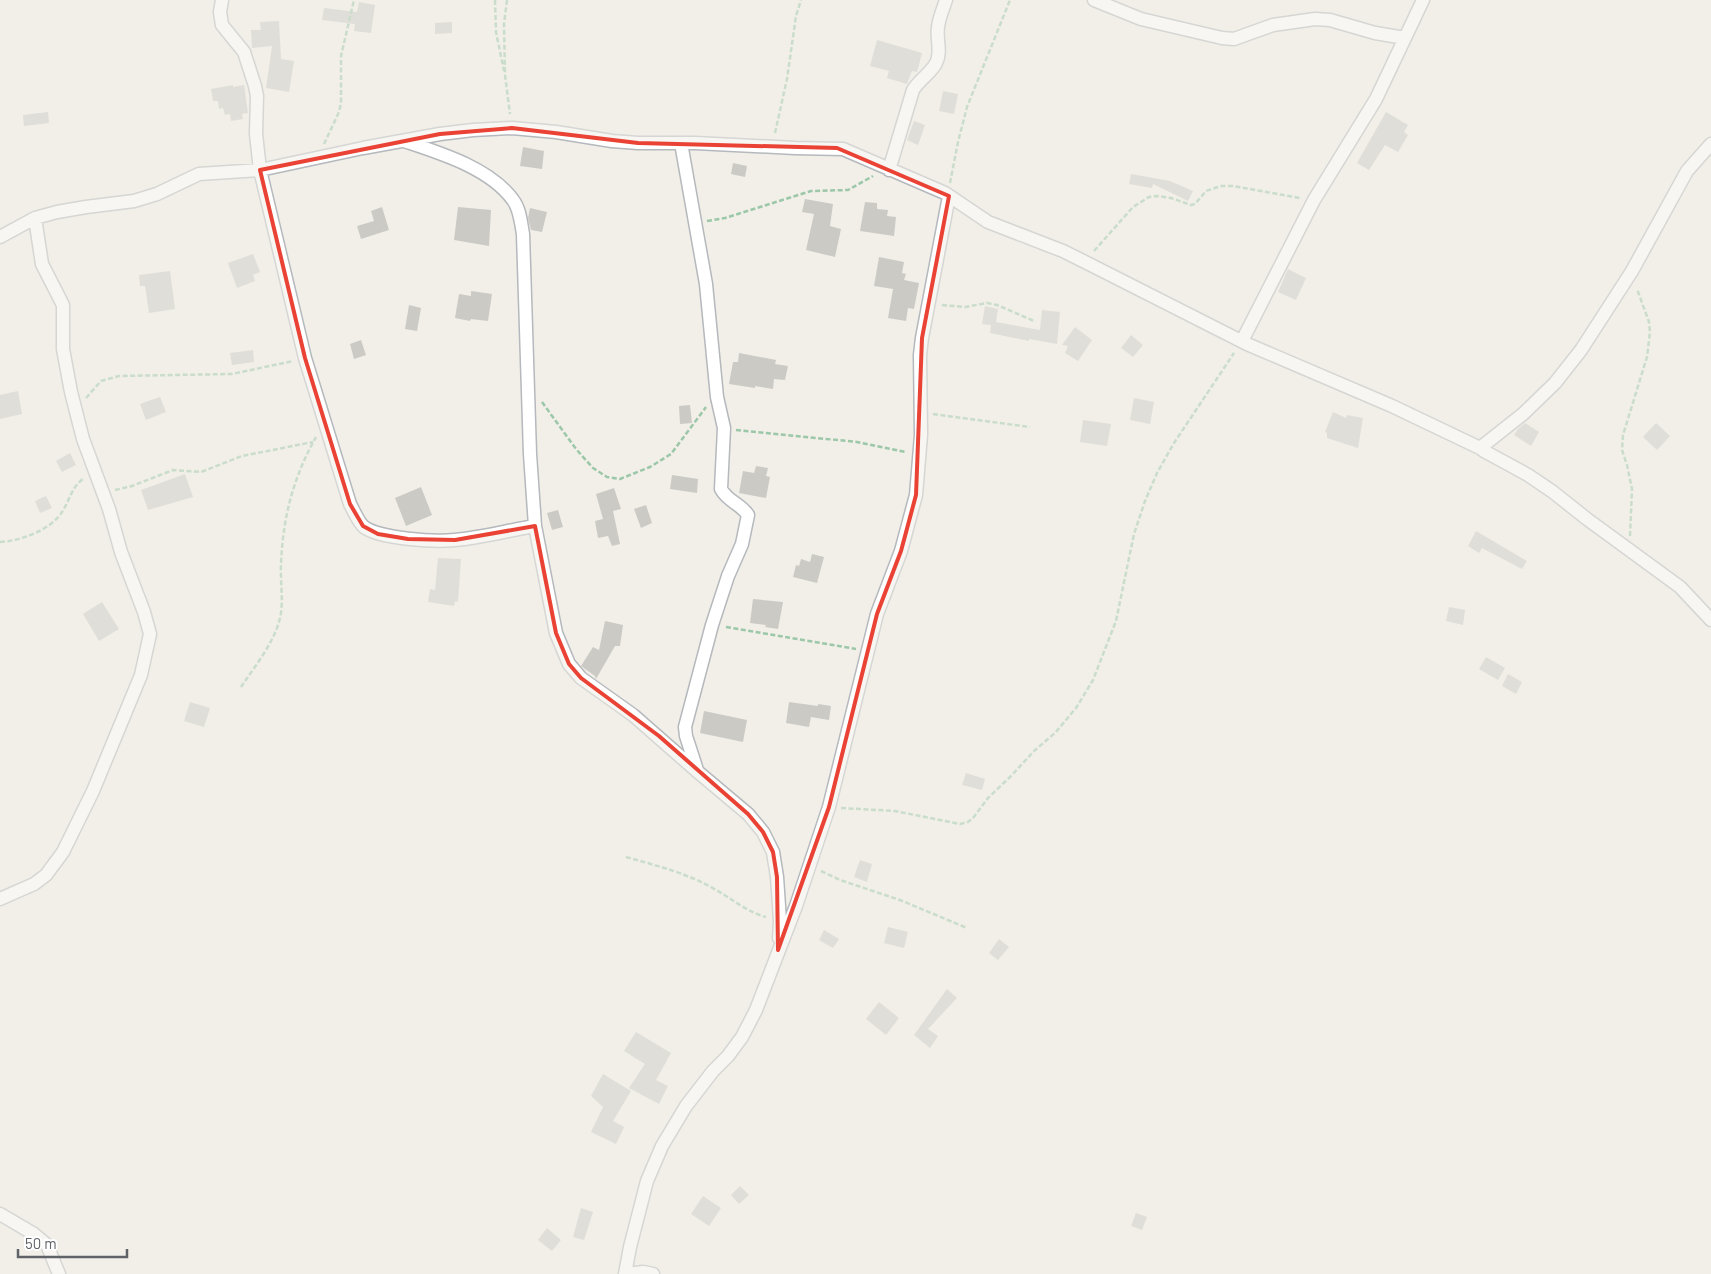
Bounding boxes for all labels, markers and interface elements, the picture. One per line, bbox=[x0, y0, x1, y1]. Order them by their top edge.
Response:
scale bar bbox=[18, 1226, 126, 1258]
text: 50 m bbox=[25, 1234, 57, 1252]

